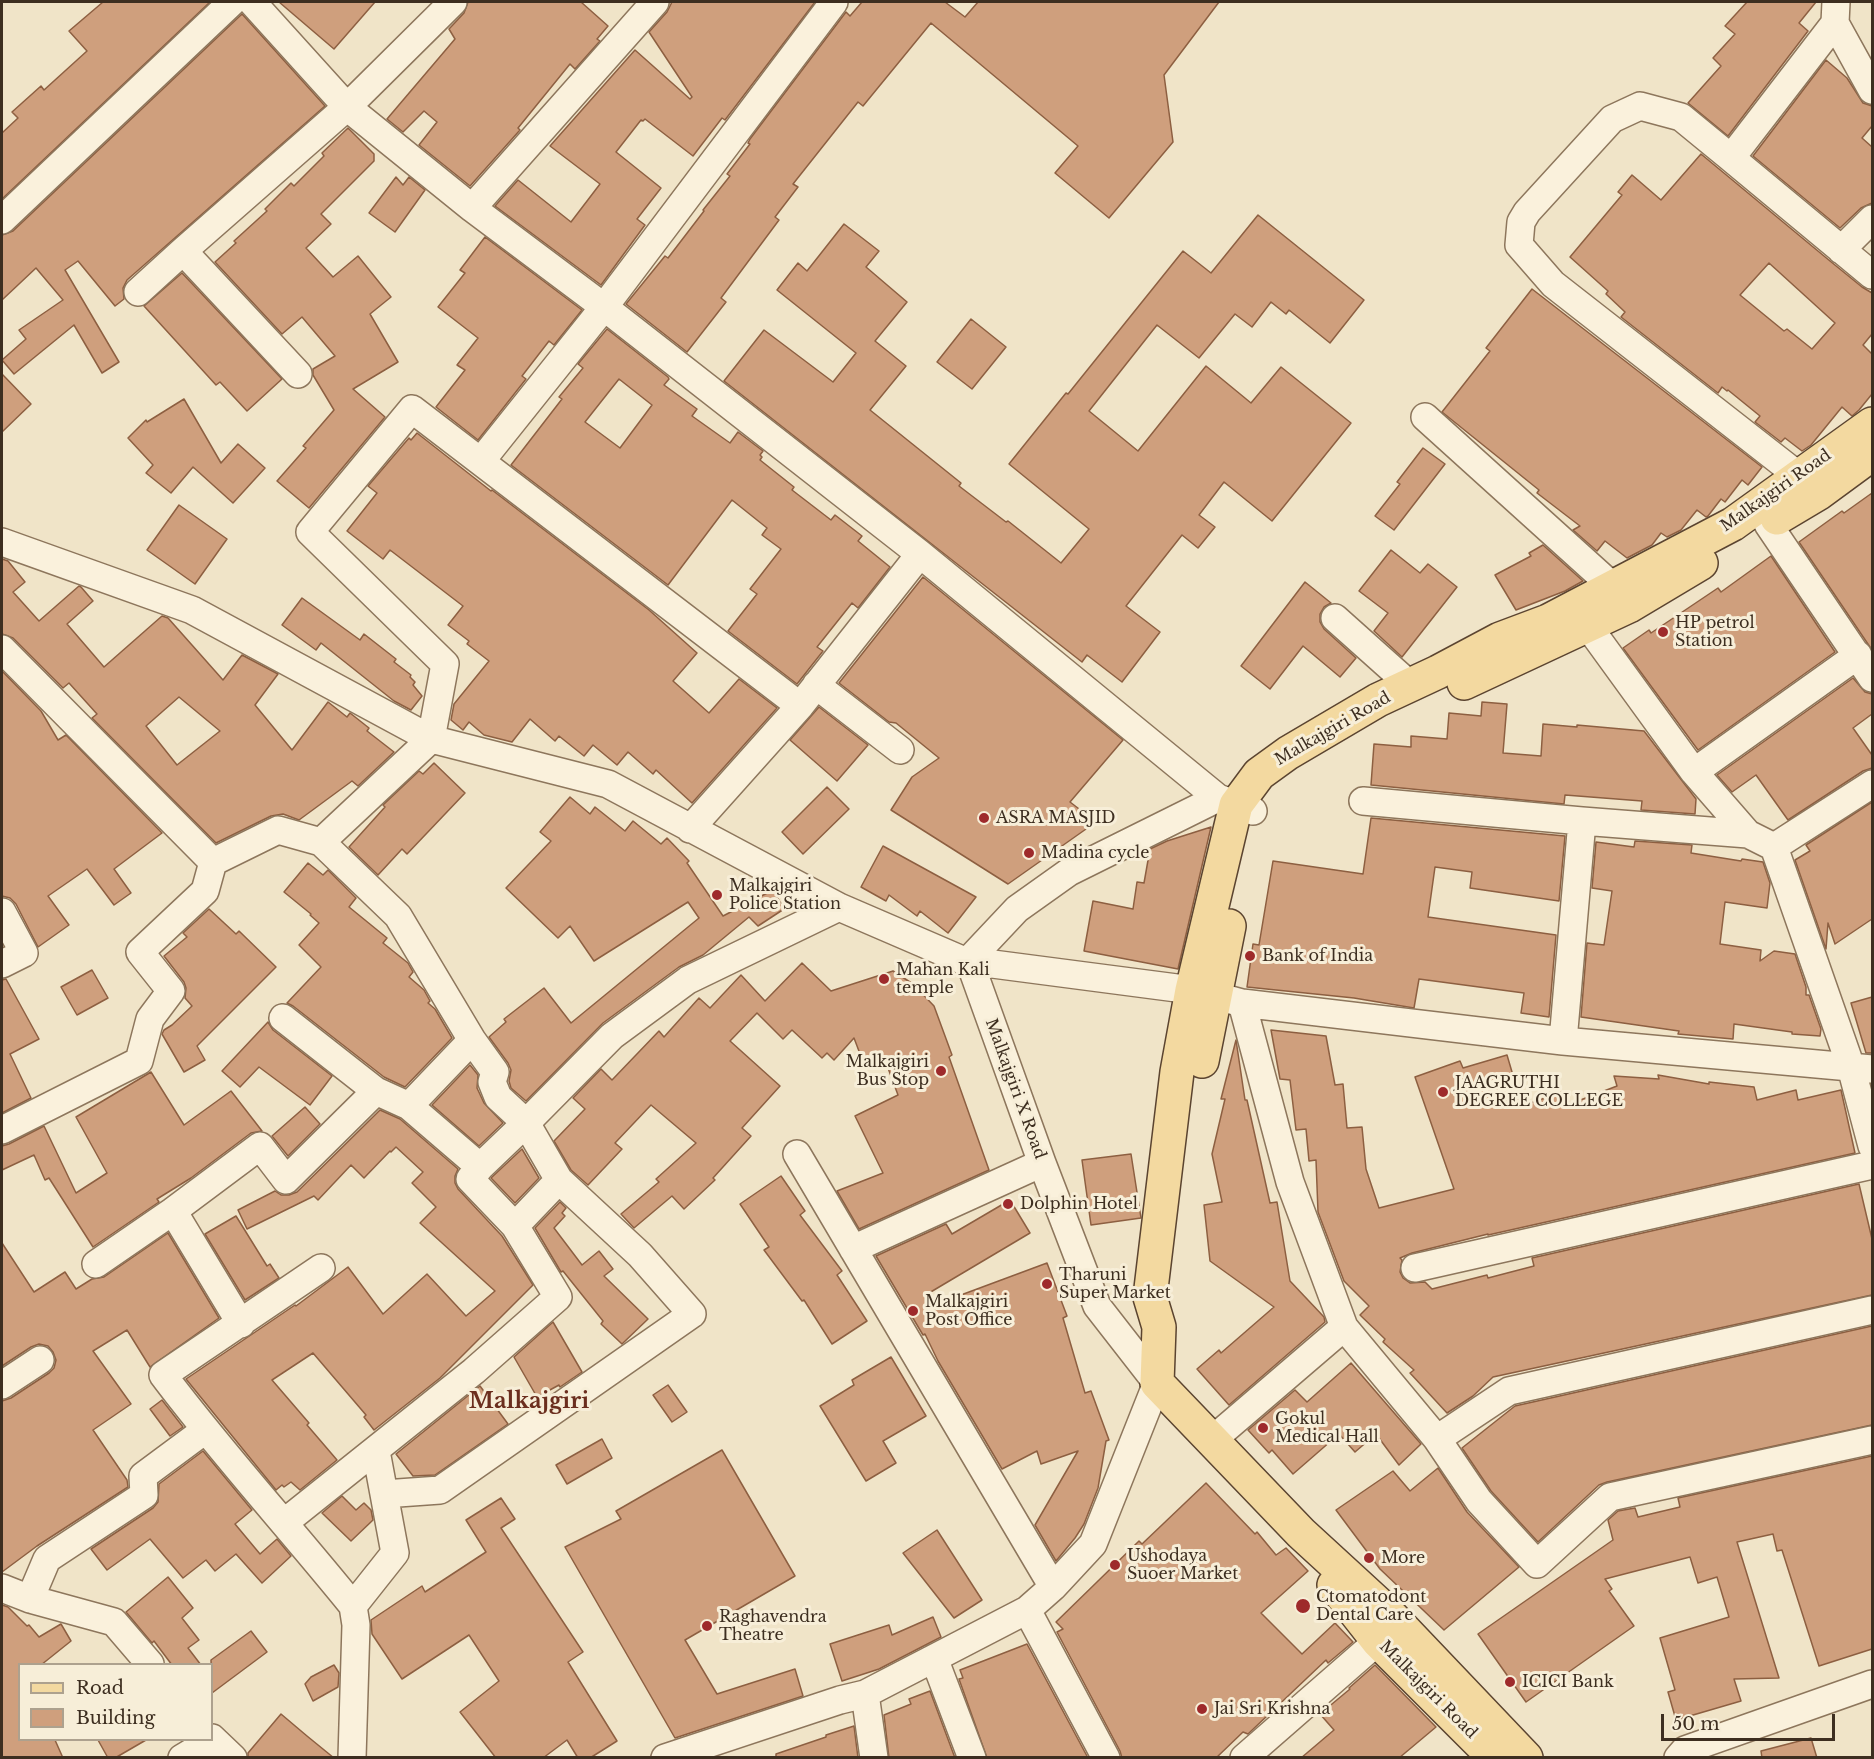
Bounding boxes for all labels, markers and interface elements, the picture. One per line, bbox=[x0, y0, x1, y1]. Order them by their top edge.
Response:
street label: Malkajgiri Road bbox=[1717, 446, 1835, 536]
place label: HP petrol Station bbox=[1675, 613, 1755, 651]
marker: HP petrol Station bbox=[1656, 625, 1670, 639]
street label: Malkajgiri Road bbox=[1272, 688, 1394, 770]
place label: ASRA MASJID bbox=[996, 808, 1115, 828]
marker: ASRA MASJID bbox=[977, 811, 991, 825]
place label: Madina cycle bbox=[1041, 843, 1149, 863]
marker: Madina cycle bbox=[1022, 846, 1036, 860]
place label: Malkajgiri Police Station bbox=[729, 876, 841, 914]
marker: Malkajgiri Police Station bbox=[710, 888, 724, 902]
place label: Bank of India bbox=[1262, 946, 1373, 966]
marker: Bank of India bbox=[1243, 949, 1257, 963]
place label: Mahan Kali temple bbox=[896, 960, 990, 998]
marker: Mahan Kali temple bbox=[877, 972, 891, 986]
street label: Malkajgiri X Road bbox=[981, 1016, 1049, 1162]
place label: Malkajgiri Bus Stop bbox=[846, 1052, 929, 1090]
marker: Malkajgiri Bus Stop bbox=[934, 1064, 948, 1078]
place label: JAAGRUTHI DEGREE COLLEGE bbox=[1455, 1073, 1623, 1111]
marker: JAAGRUTHI DEGREE COLLEGE bbox=[1436, 1085, 1450, 1099]
place label: Dolphin Hotel bbox=[1020, 1194, 1138, 1214]
marker: Dolphin Hotel bbox=[1001, 1197, 1015, 1211]
place label: Tharuni Super Market bbox=[1059, 1265, 1171, 1303]
marker: Tharuni Super Market bbox=[1040, 1277, 1054, 1291]
place label: Malkajgiri Post Office bbox=[925, 1292, 1012, 1330]
marker: Malkajgiri Post Office bbox=[906, 1304, 920, 1318]
district label: Malkajgiri bbox=[469, 1389, 589, 1415]
place label: Gokul Medical Hall bbox=[1275, 1409, 1379, 1447]
marker: Gokul Medical Hall bbox=[1256, 1421, 1270, 1435]
place label: Ushodaya Suoer Market bbox=[1127, 1546, 1238, 1584]
place label: More bbox=[1381, 1548, 1425, 1568]
marker: More bbox=[1362, 1551, 1376, 1565]
marker: Ushodaya Suoer Market bbox=[1108, 1558, 1122, 1572]
place label: Ctomatodont Dental Care bbox=[1316, 1587, 1426, 1625]
marker: Ctomatodont Dental Care bbox=[1294, 1597, 1312, 1615]
place label: Raghavendra Theatre bbox=[719, 1607, 827, 1645]
marker: Raghavendra Theatre bbox=[700, 1619, 714, 1633]
street label: Malkajgiri Road bbox=[1375, 1637, 1481, 1743]
legend bbox=[18, 1663, 213, 1741]
place label: ICICI Bank bbox=[1522, 1672, 1614, 1692]
marker: ICICI Bank bbox=[1503, 1675, 1517, 1689]
text: Road bbox=[76, 1677, 124, 1699]
place label: Jai Sri Krishna bbox=[1214, 1699, 1330, 1719]
marker: Jai Sri Krishna bbox=[1195, 1702, 1209, 1716]
scale bar bbox=[1664, 1702, 1838, 1740]
text: Building bbox=[76, 1707, 155, 1729]
text: 50 m bbox=[1672, 1713, 1720, 1735]

